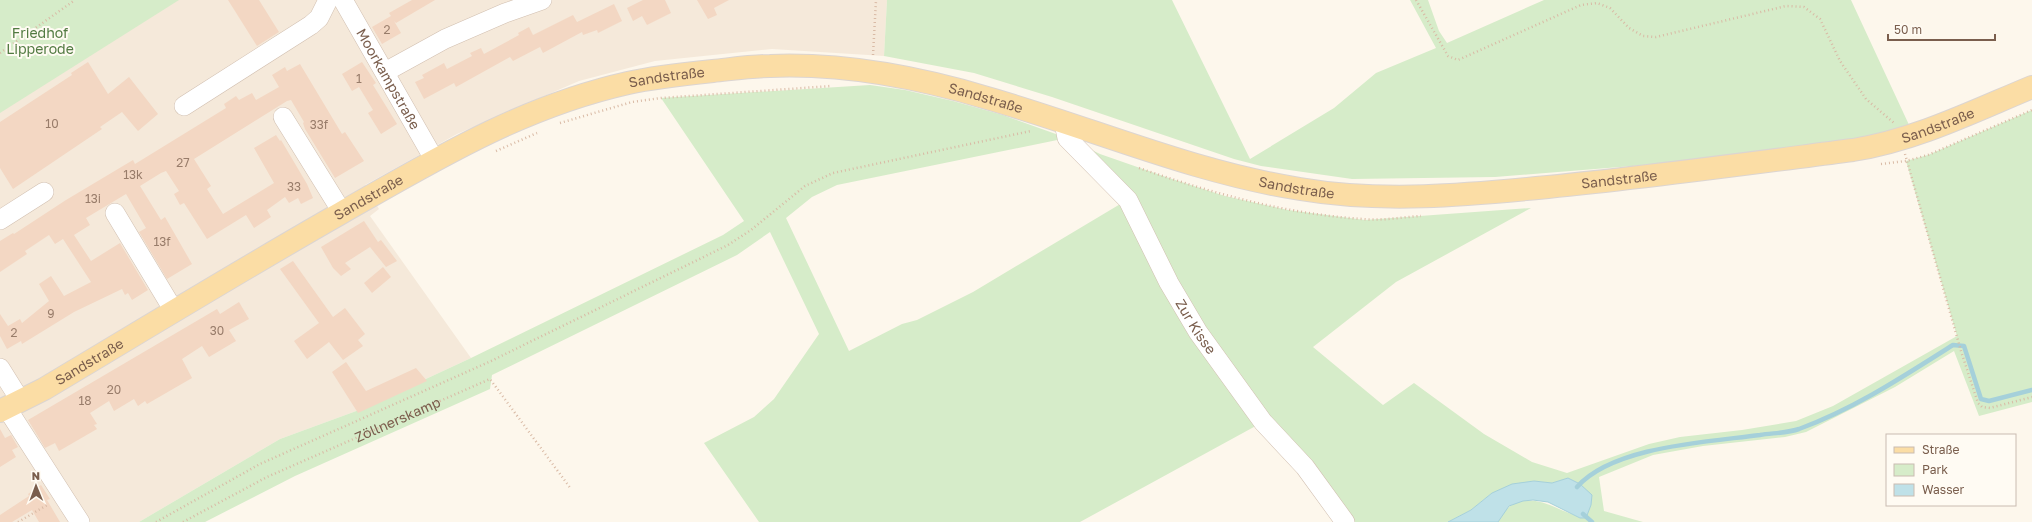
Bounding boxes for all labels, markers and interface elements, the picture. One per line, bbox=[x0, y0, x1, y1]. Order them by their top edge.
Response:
scale bar bbox=[1888, 16, 1995, 42]
house number: 2 bbox=[384, 22, 391, 37]
text: 50 m bbox=[1894, 22, 1922, 37]
park label: Friedhof Lipperode bbox=[6, 24, 74, 57]
street label: Moorkampstraße bbox=[353, 25, 424, 132]
street label: Sandstraße bbox=[627, 63, 705, 91]
house number: 1 bbox=[356, 71, 362, 86]
street label: Sandstraße bbox=[947, 79, 1025, 116]
street label: Sandstraße bbox=[1899, 104, 1977, 146]
house number: 10 bbox=[45, 116, 59, 131]
house number: 33f bbox=[310, 117, 329, 132]
house number: 27 bbox=[176, 155, 190, 170]
street label: Sandstraße bbox=[1580, 166, 1658, 192]
house number: 13k bbox=[123, 167, 143, 182]
street label: Sandstraße bbox=[331, 170, 406, 223]
street label: Sandstraße bbox=[1257, 172, 1335, 202]
house number: 33 bbox=[287, 179, 301, 194]
house number: 13i bbox=[85, 191, 101, 206]
house number: 13f bbox=[153, 234, 171, 249]
street label: Zur Kisse bbox=[1172, 296, 1220, 357]
house number: 9 bbox=[47, 306, 55, 321]
house number: 30 bbox=[210, 323, 224, 338]
house number: 2 bbox=[11, 325, 18, 340]
street label: Sandstraße bbox=[52, 334, 126, 388]
house number: 20 bbox=[107, 382, 121, 397]
house number: 18 bbox=[78, 393, 92, 408]
street label: Zöllnerskamp bbox=[352, 393, 443, 445]
legend bbox=[1886, 434, 2016, 506]
text: Straße bbox=[1922, 442, 1960, 457]
text: Park bbox=[1922, 462, 1948, 477]
north arrow bbox=[16, 466, 56, 506]
text: N bbox=[32, 469, 40, 482]
text: Wasser bbox=[1922, 482, 1965, 497]

